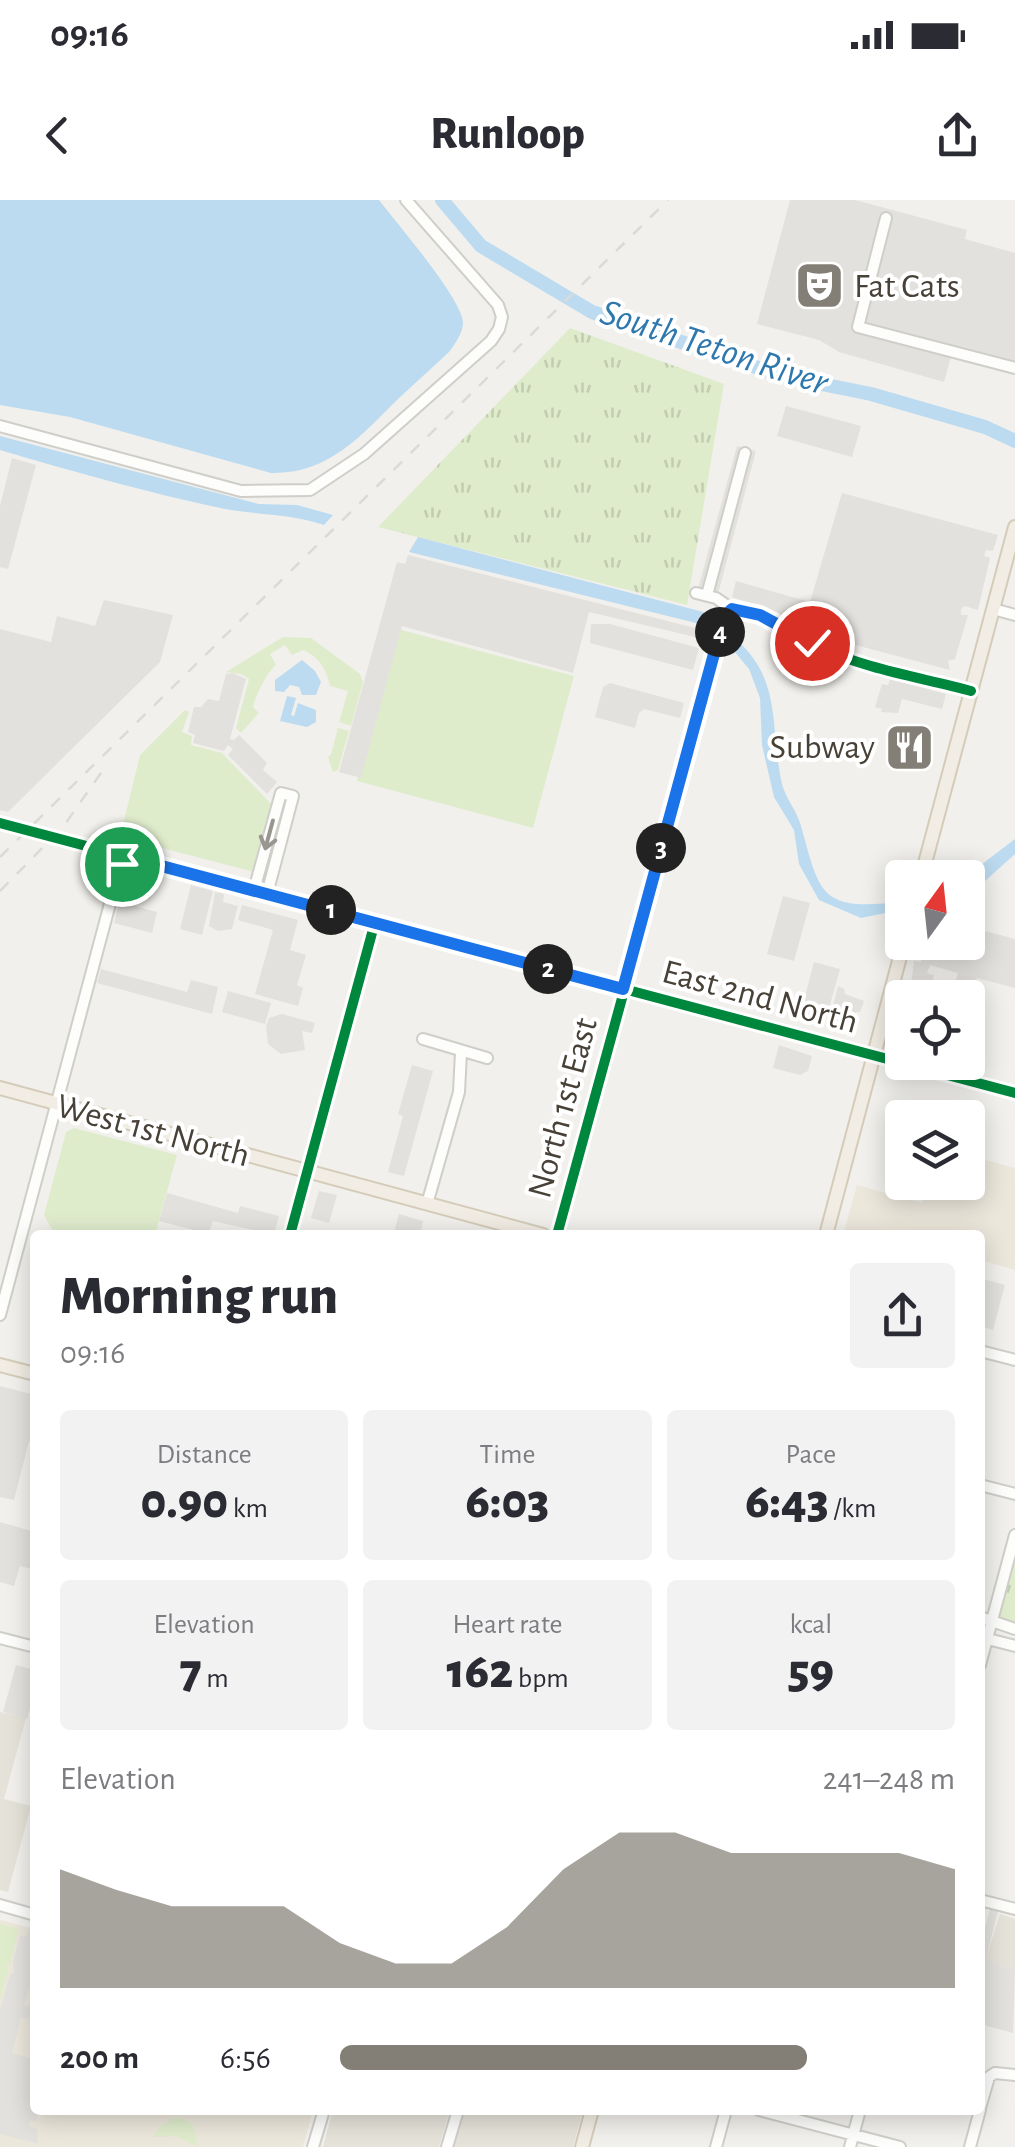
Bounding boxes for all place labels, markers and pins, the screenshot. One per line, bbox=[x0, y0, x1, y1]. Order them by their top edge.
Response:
theatre icon: Fat Cats bbox=[793, 260, 845, 312]
place label: Fat Cats bbox=[854, 269, 960, 304]
pin bbox=[770, 601, 855, 686]
pin: 4 bbox=[695, 607, 745, 657]
restaurant icon: Subway bbox=[884, 721, 936, 773]
place label: Subway bbox=[769, 730, 875, 765]
pin bbox=[80, 822, 165, 907]
pin: 3 bbox=[636, 823, 686, 873]
pin: 1 bbox=[306, 885, 356, 935]
pin: 2 bbox=[523, 944, 573, 994]

